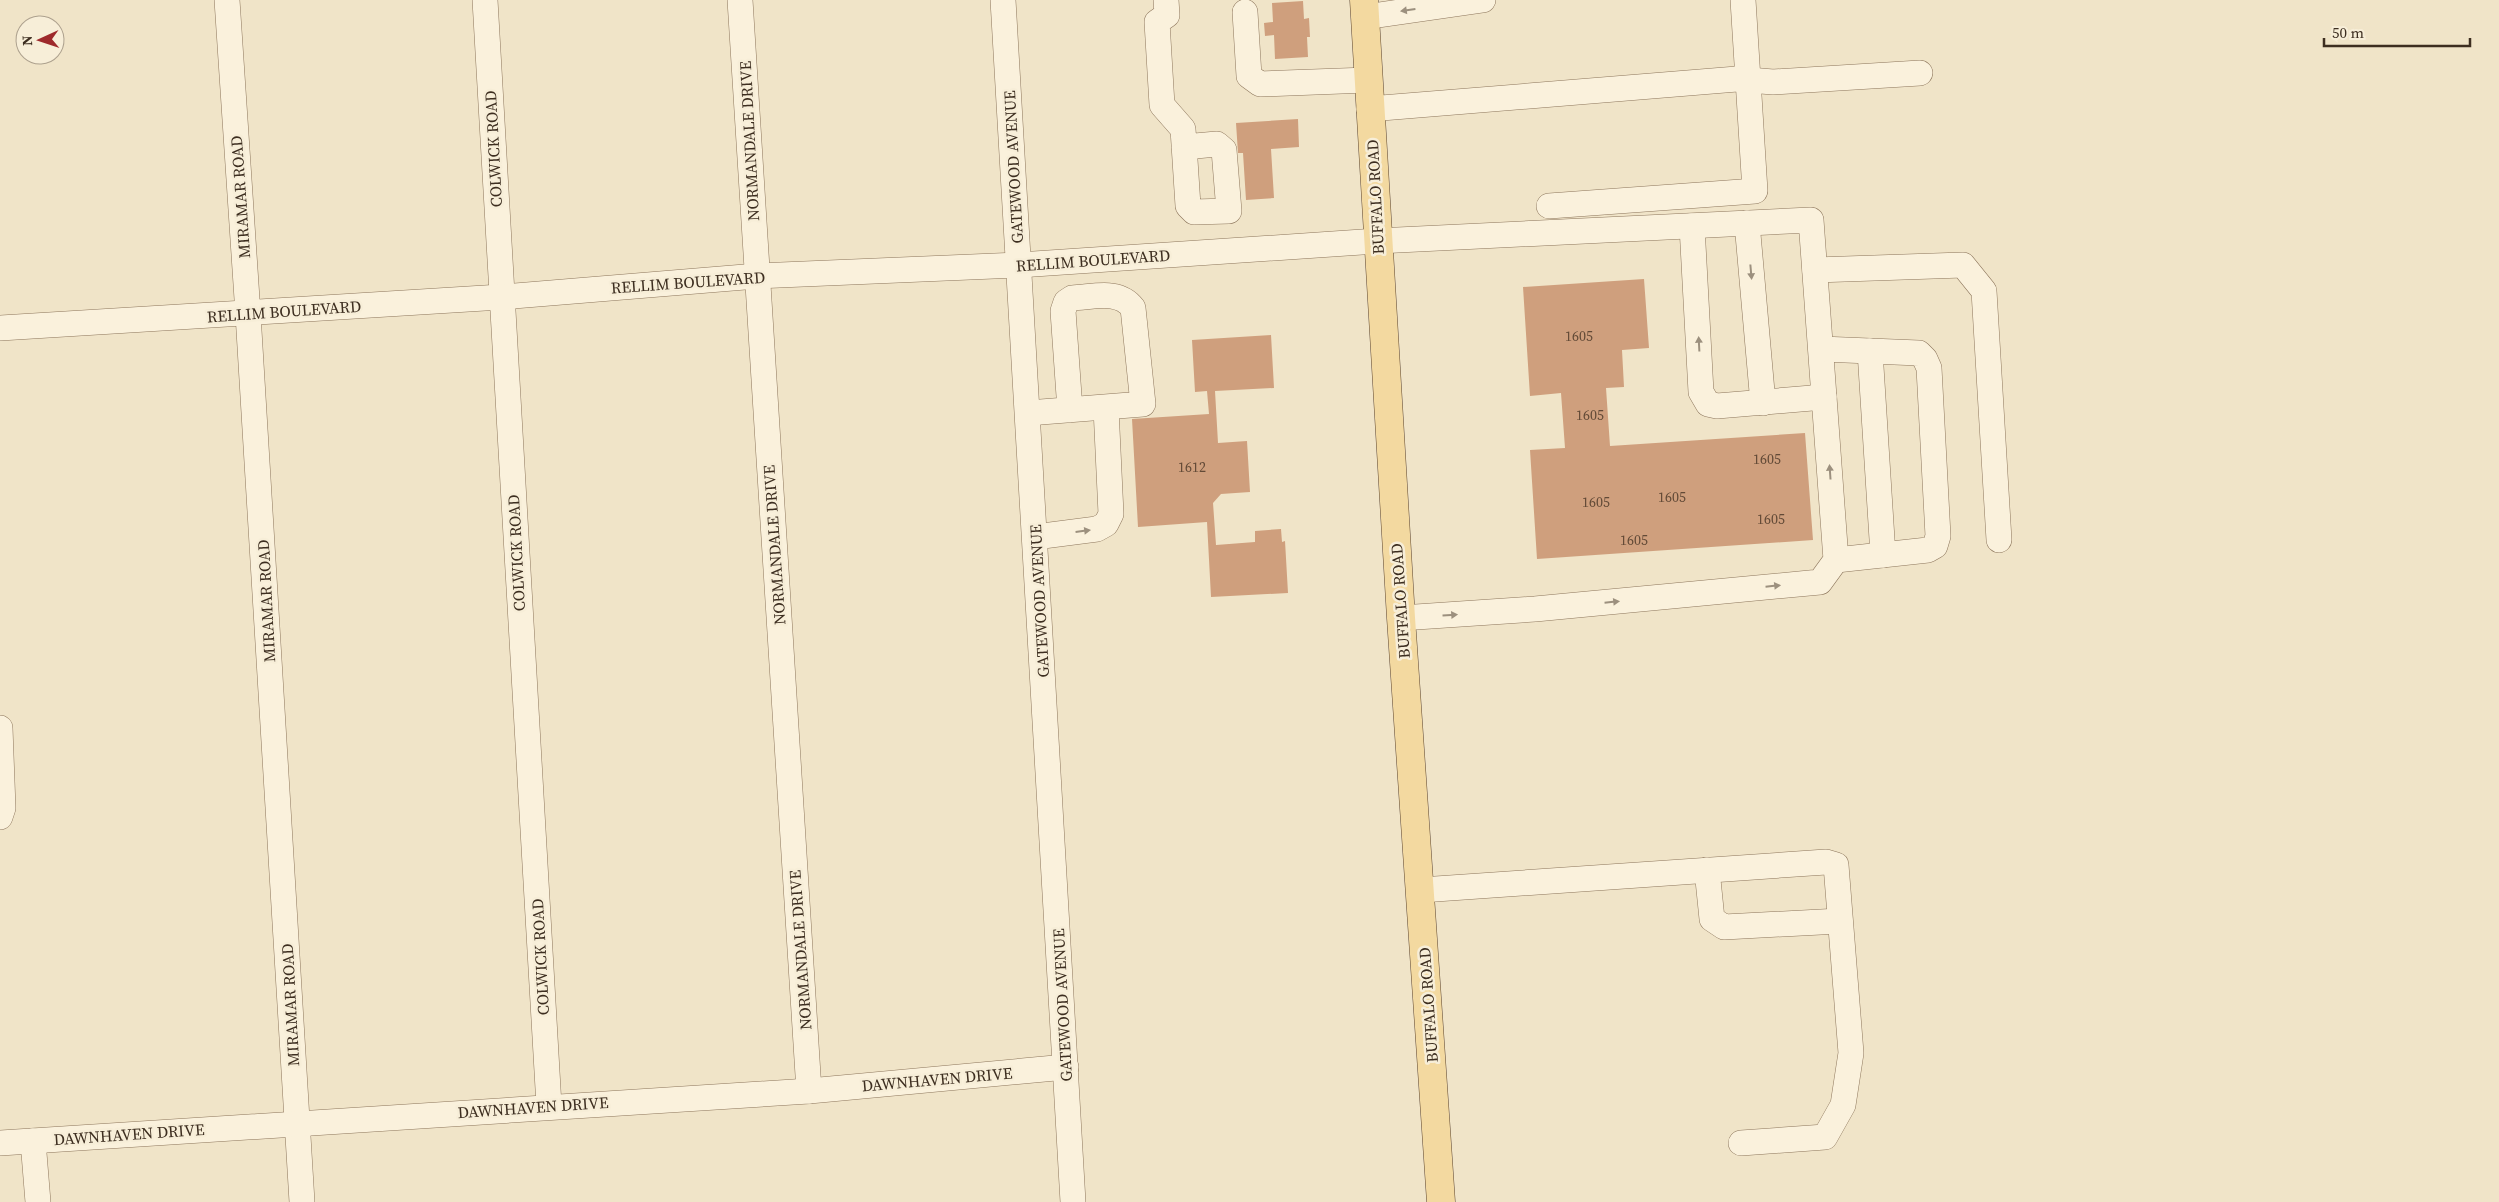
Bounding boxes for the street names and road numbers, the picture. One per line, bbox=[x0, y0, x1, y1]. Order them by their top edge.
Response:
street label: NORMANDALE DRIVE bbox=[734, 60, 764, 222]
street label: GATEWOOD AVENUE bbox=[998, 89, 1028, 244]
street label: COLWICK ROAD bbox=[479, 90, 507, 208]
street label: MIRAMAR ROAD bbox=[225, 135, 255, 259]
street label: BUFFALO ROAD bbox=[1361, 139, 1389, 255]
street label: RELLIM BOULEVARD bbox=[1015, 244, 1171, 276]
street label: RELLIM BOULEVARD bbox=[610, 266, 766, 298]
street label: RELLIM BOULEVARD bbox=[206, 295, 362, 327]
street label: NORMANDALE DRIVE bbox=[757, 464, 791, 626]
street label: COLWICK ROAD bbox=[502, 494, 530, 612]
street label: GATEWOOD AVENUE bbox=[1024, 523, 1054, 678]
street label: MIRAMAR ROAD bbox=[252, 539, 280, 663]
street label: BUFFALO ROAD bbox=[1385, 543, 1415, 659]
street label: NORMANDALE DRIVE bbox=[783, 869, 817, 1031]
street label: COLWICK ROAD bbox=[526, 898, 554, 1016]
street label: GATEWOOD AVENUE bbox=[1047, 927, 1077, 1082]
street label: MIRAMAR ROAD bbox=[276, 943, 304, 1067]
street label: BUFFALO ROAD bbox=[1413, 947, 1443, 1063]
street label: DAWNHAVEN DRIVE bbox=[861, 1061, 1014, 1097]
street label: DAWNHAVEN DRIVE bbox=[457, 1091, 610, 1123]
street label: DAWNHAVEN DRIVE bbox=[53, 1118, 206, 1150]

